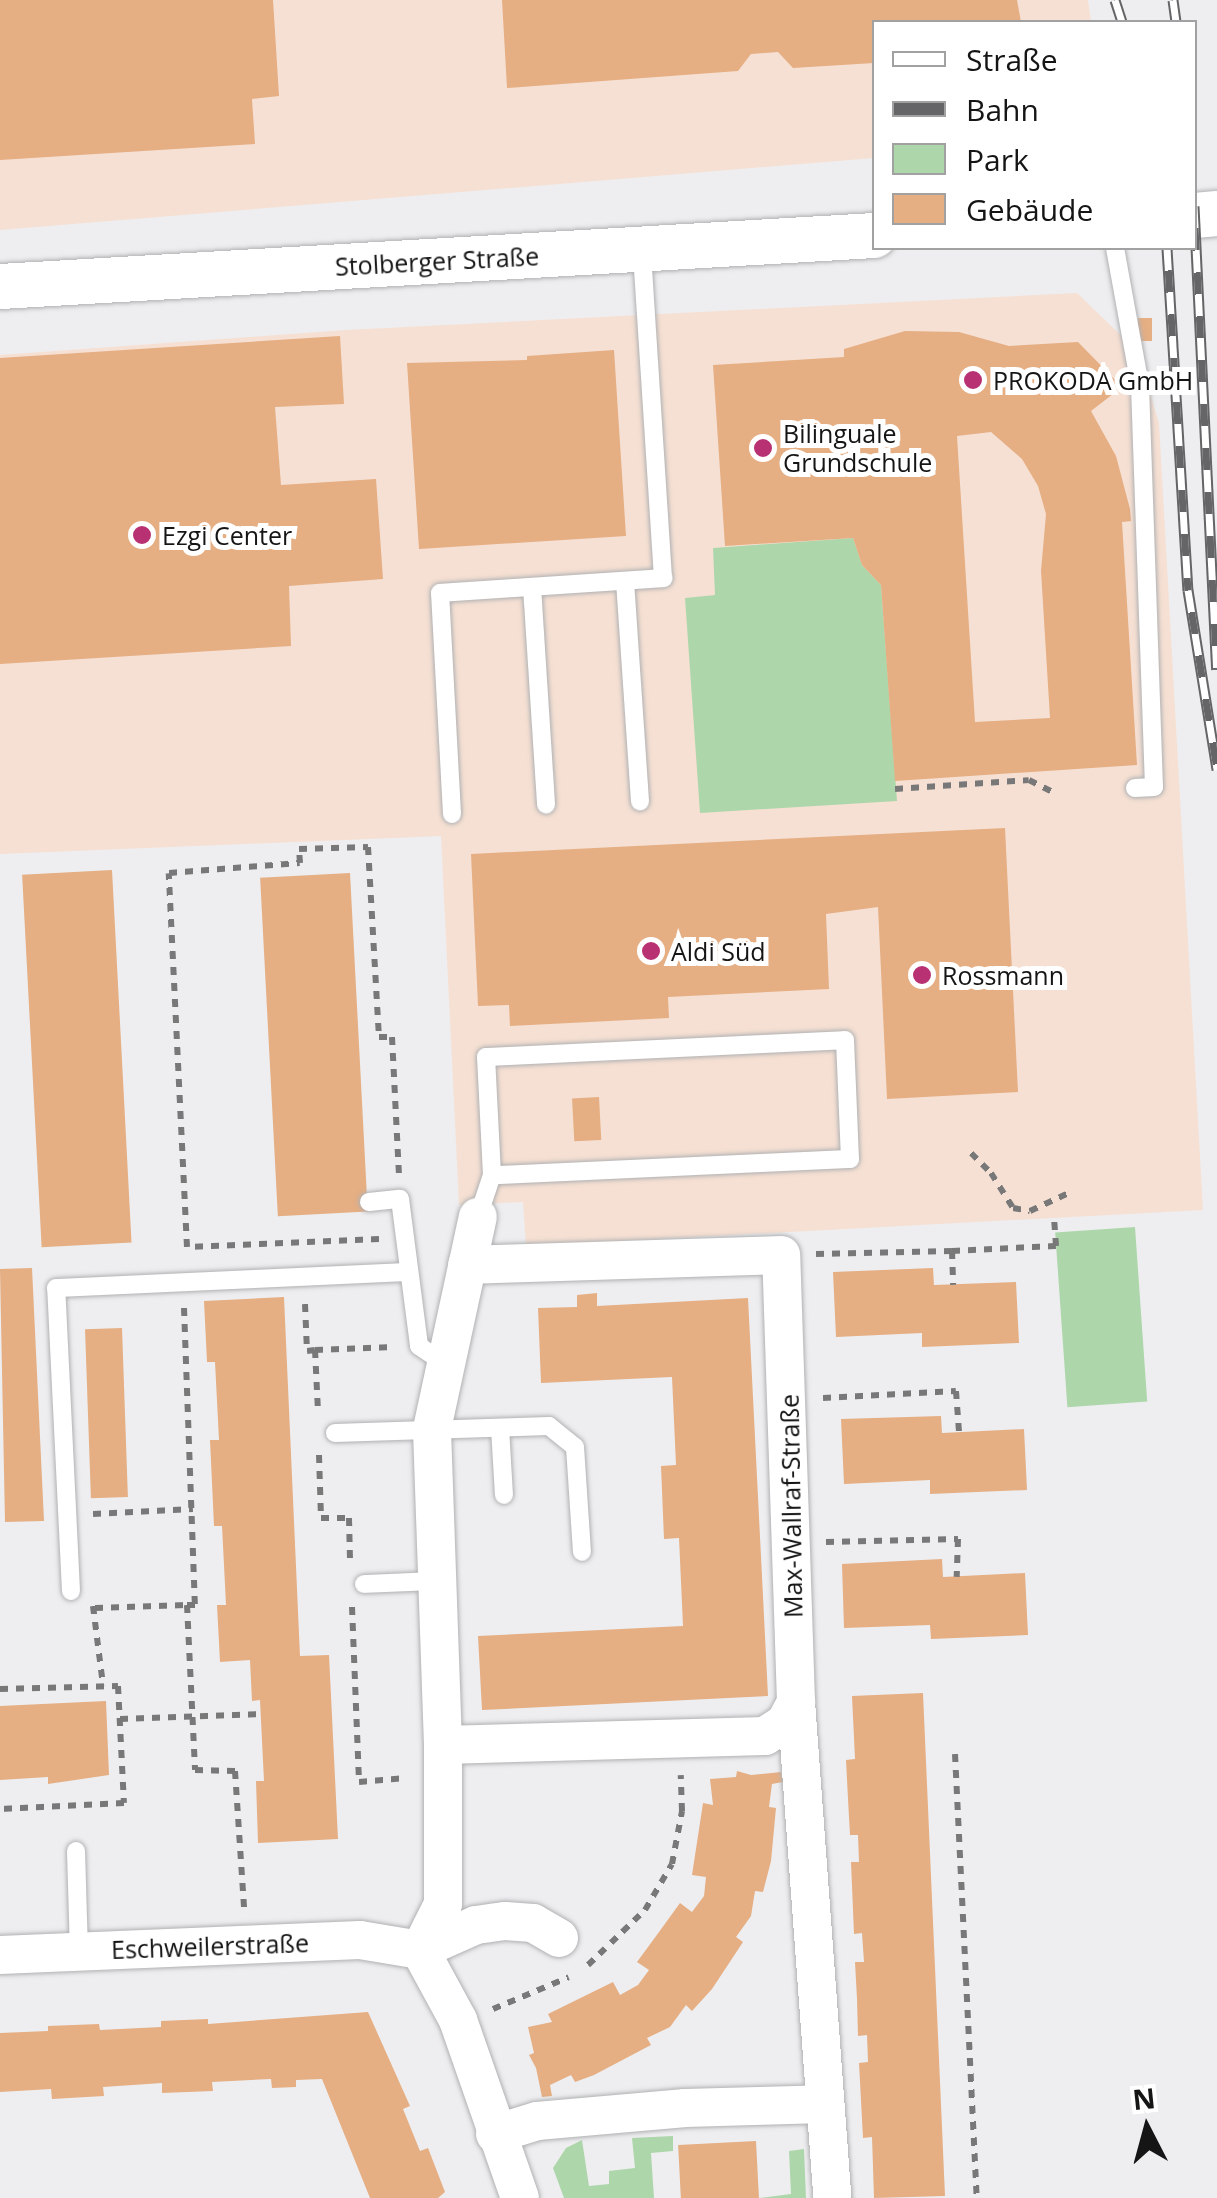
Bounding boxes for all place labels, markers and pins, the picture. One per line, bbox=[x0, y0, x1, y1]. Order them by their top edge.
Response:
place label: PROKODA GmbH bbox=[993, 365, 1193, 395]
marker: PROKODA GmbH bbox=[962, 369, 984, 391]
place label: Bilinguale Grundschule bbox=[783, 419, 932, 478]
marker: Bilinguale Grundschule bbox=[752, 437, 774, 459]
place label: Ezgi Center bbox=[162, 520, 292, 550]
marker: Ezgi Center bbox=[131, 524, 153, 546]
place label: Aldi Süd bbox=[671, 936, 766, 966]
marker: Aldi Süd bbox=[640, 940, 662, 962]
place label: Rossmann bbox=[942, 960, 1064, 990]
marker: Rossmann bbox=[911, 964, 933, 986]

